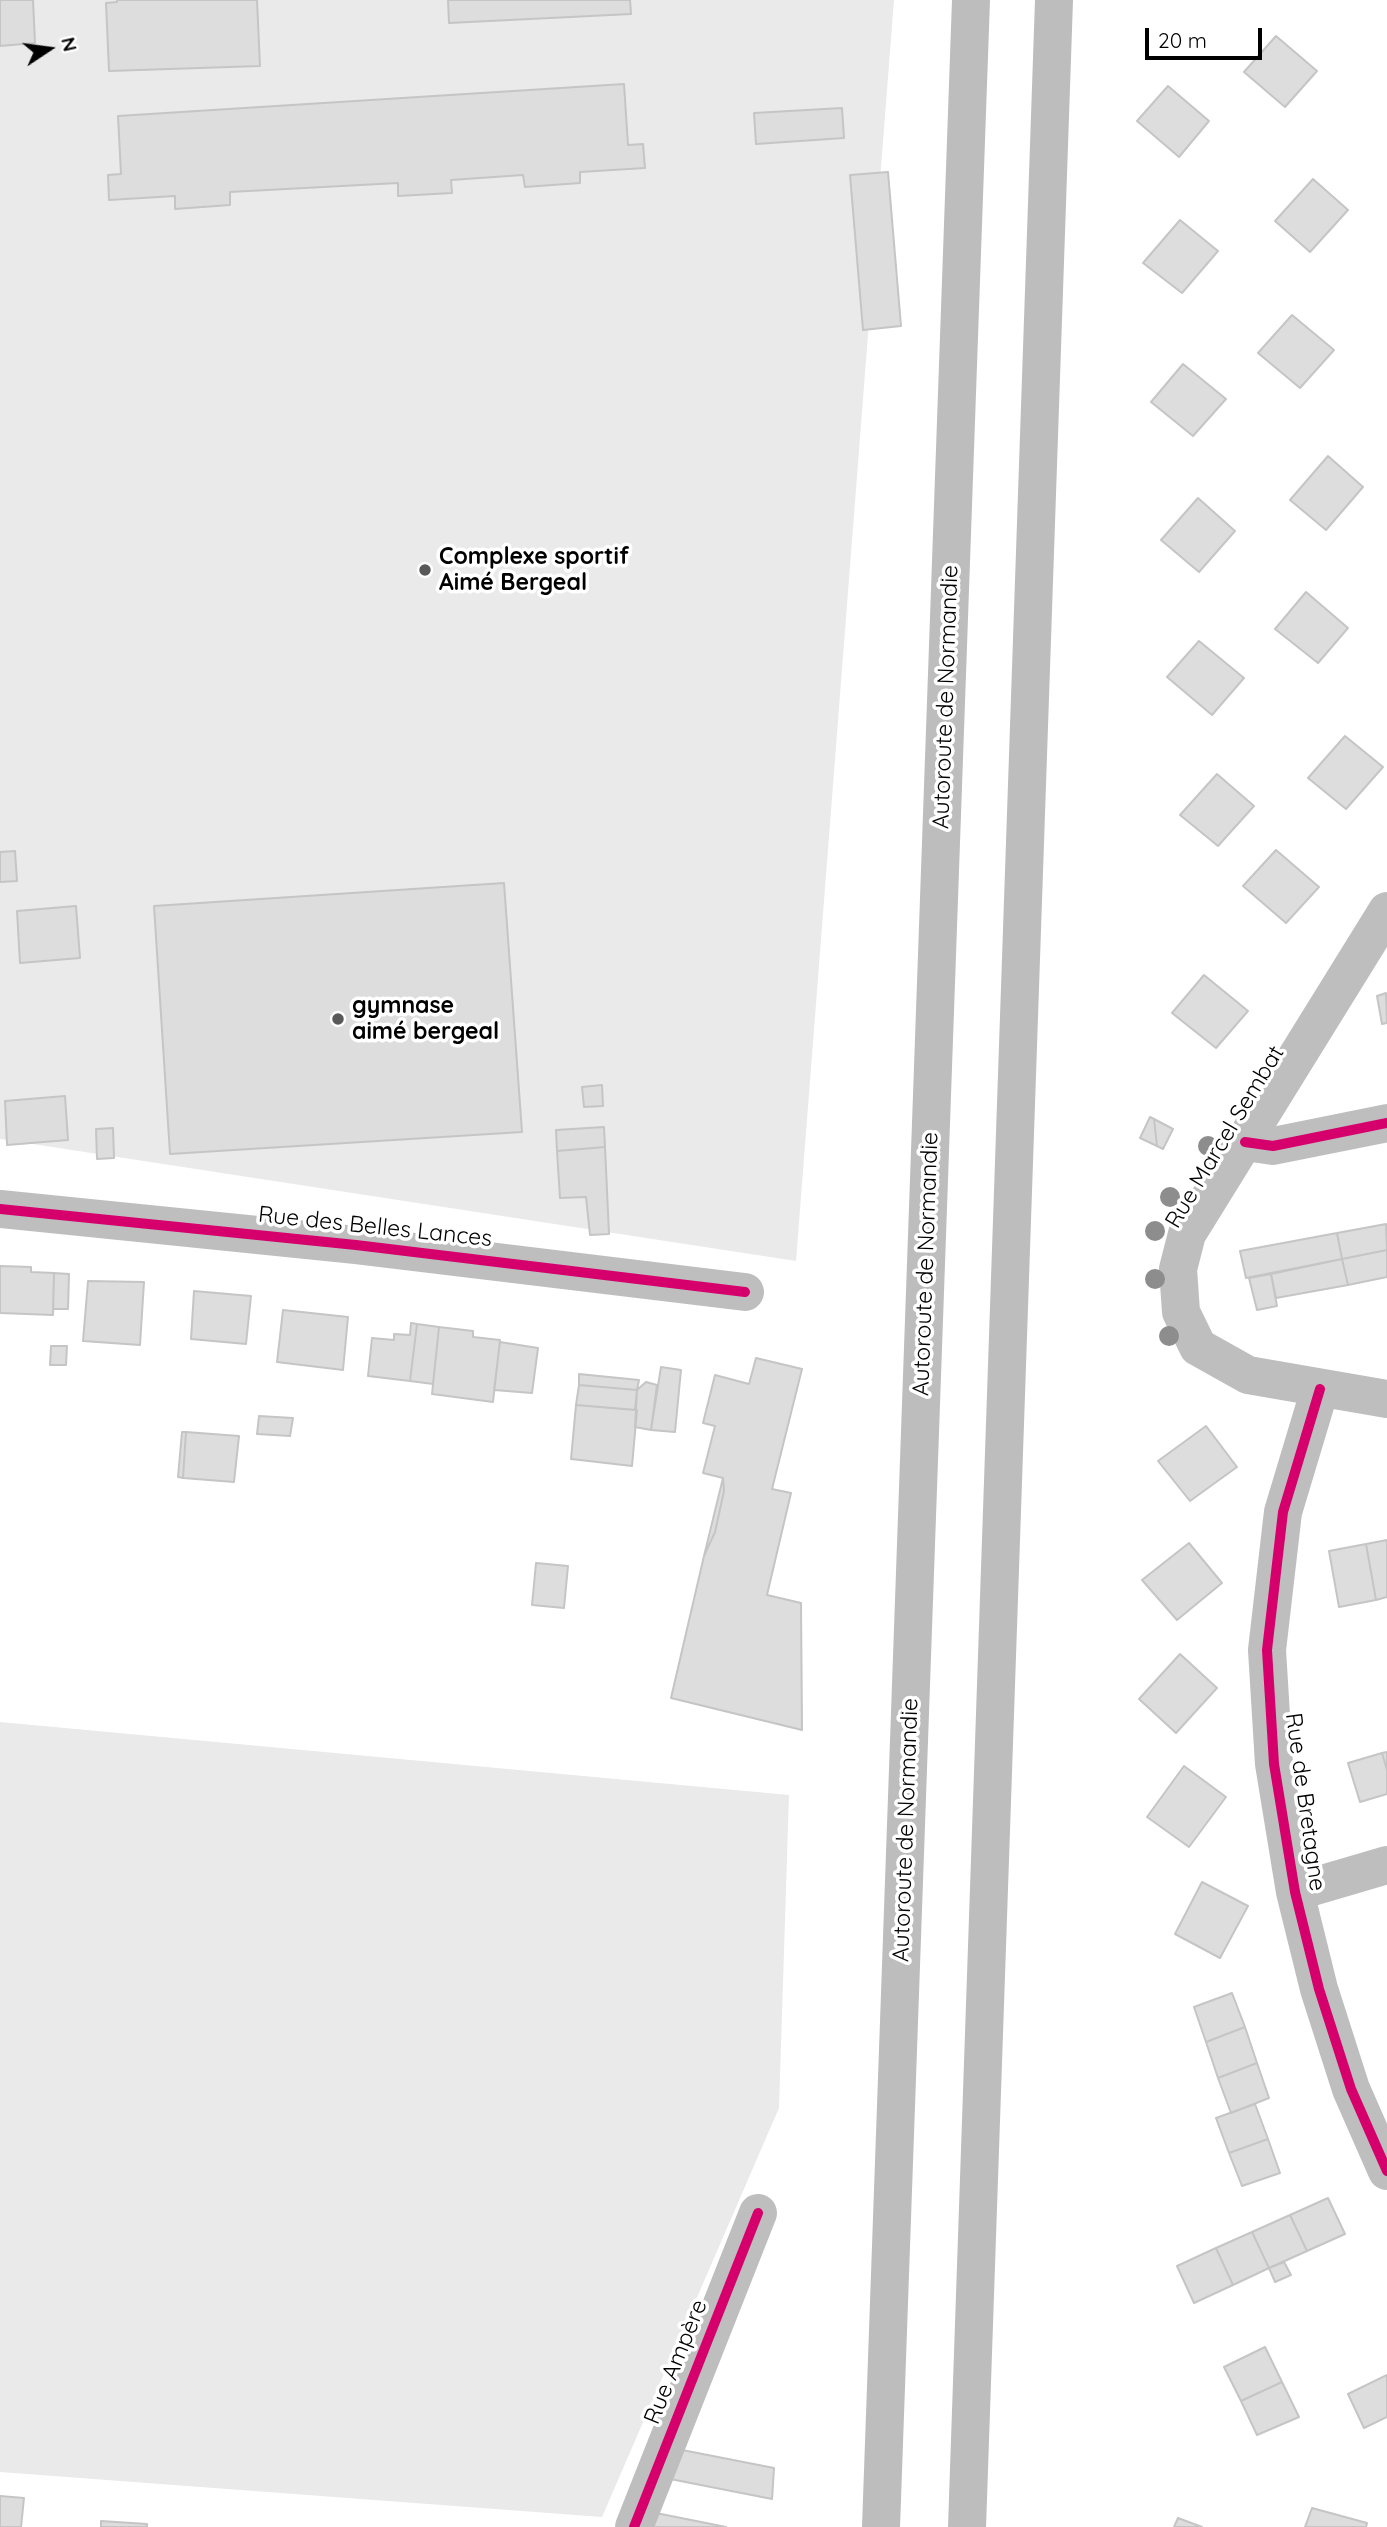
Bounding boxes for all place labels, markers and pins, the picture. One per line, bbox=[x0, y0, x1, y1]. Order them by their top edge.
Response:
place label: Complexe sportif Aimé Bergeal bbox=[439, 543, 629, 597]
marker: Complexe sportif Aimé Bergeal bbox=[417, 562, 433, 578]
place label: gymnase aimé bergeal bbox=[352, 992, 499, 1046]
marker: gymnase aimé bergeal bbox=[330, 1011, 346, 1027]

